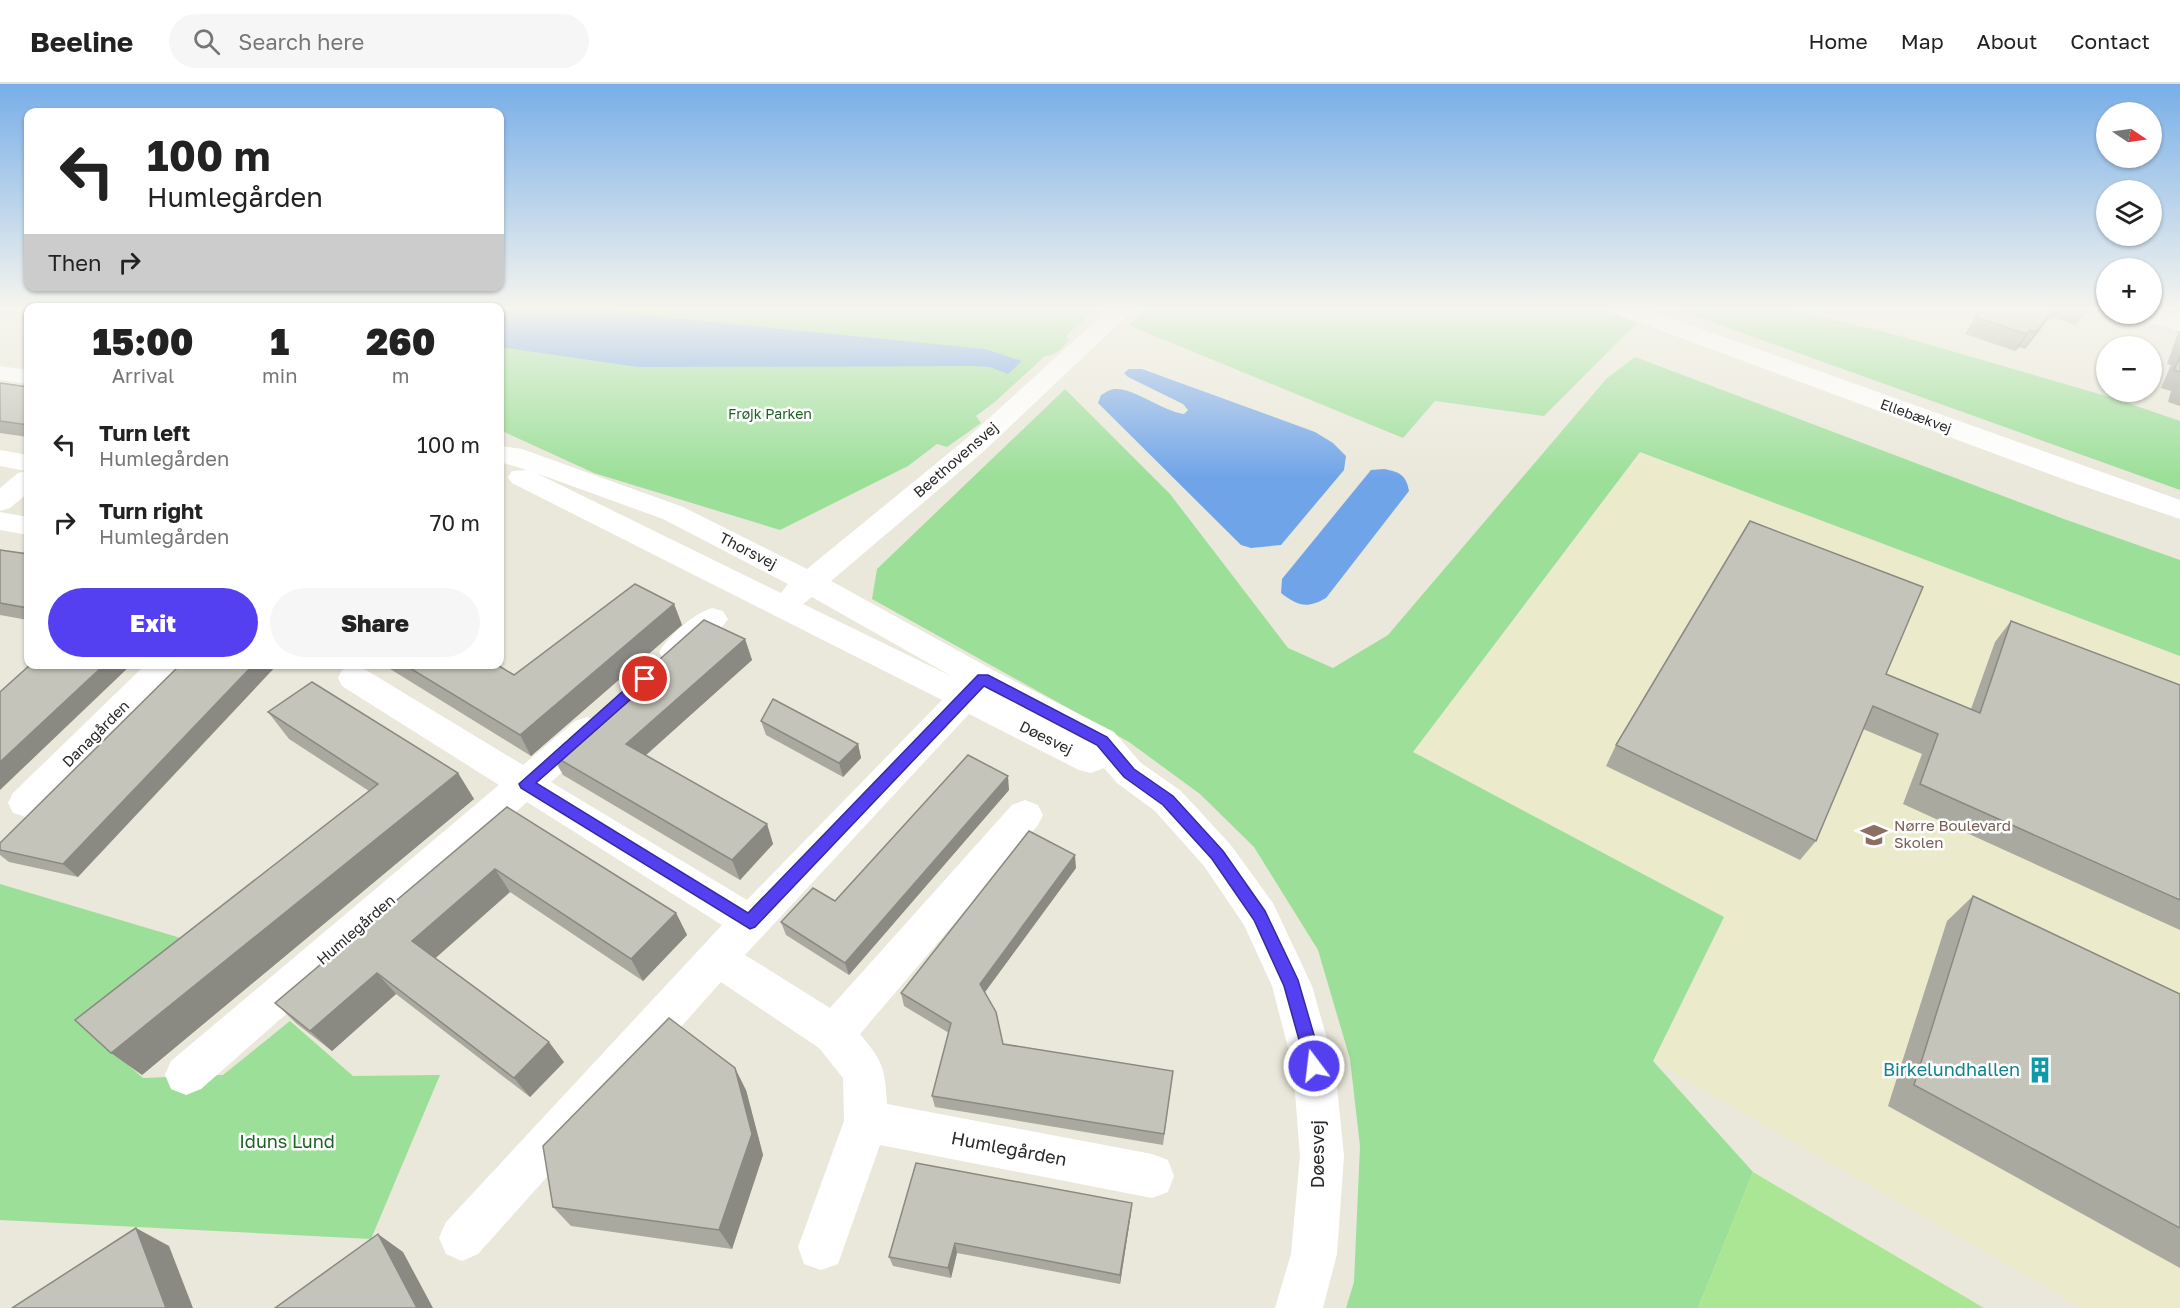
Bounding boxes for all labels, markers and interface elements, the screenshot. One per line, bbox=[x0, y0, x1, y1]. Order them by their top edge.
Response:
search box bbox=[169, 14, 589, 68]
text: Beeline bbox=[30, 25, 133, 58]
icon: search bbox=[190, 25, 223, 58]
text: Search here bbox=[238, 28, 364, 55]
text: Home bbox=[1808, 28, 1868, 54]
text: Map bbox=[1901, 28, 1944, 54]
text: About bbox=[1977, 28, 2037, 54]
text: Contact bbox=[2070, 28, 2150, 54]
north arrow bbox=[2096, 102, 2162, 168]
map controls bbox=[2096, 102, 2162, 402]
text: 100 m bbox=[147, 130, 270, 180]
icon: left bbox=[48, 132, 126, 210]
button: layers bbox=[2096, 180, 2162, 246]
text: Humlegården bbox=[147, 181, 323, 213]
icon: right bbox=[113, 246, 146, 279]
text: Then bbox=[48, 249, 101, 276]
button: + bbox=[2096, 258, 2162, 324]
text: 15:00 bbox=[93, 320, 194, 363]
text: 1 bbox=[270, 320, 289, 363]
text: 260 bbox=[366, 320, 435, 363]
button: − bbox=[2096, 336, 2162, 402]
text: Arrival bbox=[112, 363, 174, 387]
text: min bbox=[262, 363, 297, 387]
text: m bbox=[392, 363, 410, 387]
street label: Ellebækvej bbox=[1878, 395, 1954, 436]
park label: Frøjk Parken bbox=[728, 405, 812, 422]
street label: Beethovensvej bbox=[909, 418, 1001, 501]
text: Turn left bbox=[99, 419, 190, 446]
icon: left bbox=[48, 428, 81, 461]
text: 100 m bbox=[417, 431, 480, 458]
text: Humlegården bbox=[99, 446, 229, 470]
text: Turn right bbox=[99, 497, 203, 524]
icon: right bbox=[48, 506, 81, 539]
text: 70 m bbox=[430, 509, 480, 536]
text: Humlegården bbox=[99, 524, 229, 548]
street label: Thorsvej bbox=[717, 528, 780, 572]
button: Exit bbox=[48, 588, 258, 657]
button: Share bbox=[270, 588, 480, 657]
pin bbox=[619, 653, 670, 704]
icon: arrive bbox=[628, 662, 661, 695]
street label: Danagården bbox=[58, 696, 132, 770]
street label: Døesvej bbox=[1017, 717, 1076, 758]
place label: Nørre Boulevard Skolen bbox=[1894, 816, 2011, 851]
school or university icon: Nørre Boulevard Skolen bbox=[1859, 820, 1889, 850]
street label: Humlegården bbox=[313, 890, 398, 968]
position arrow bbox=[1282, 1034, 1346, 1098]
building icon: Birkelundhallen bbox=[2025, 1055, 2055, 1085]
place label: Birkelundhallen bbox=[1883, 1058, 2020, 1080]
street label: Døesvej bbox=[1306, 1120, 1328, 1188]
street label: Humlegården bbox=[950, 1126, 1069, 1170]
park label: Iduns Lund bbox=[239, 1130, 335, 1152]

